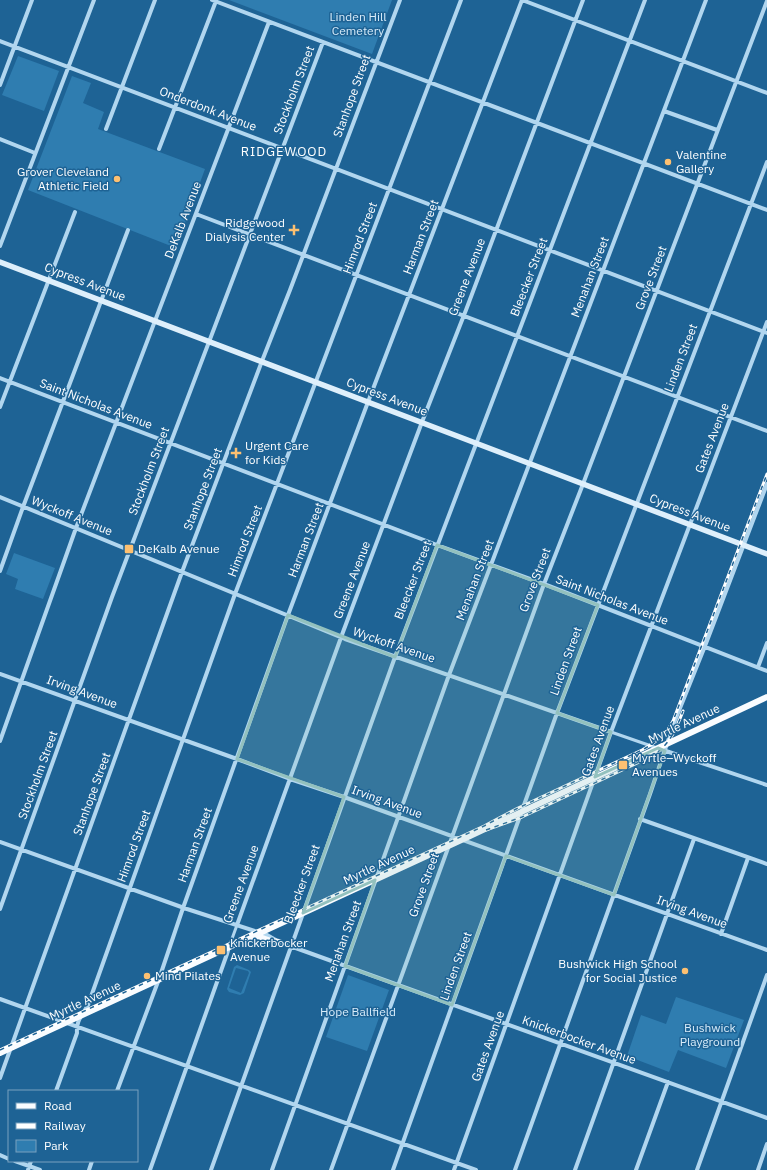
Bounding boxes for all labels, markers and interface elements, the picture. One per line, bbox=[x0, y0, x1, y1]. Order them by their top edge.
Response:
park label: Linden Hill Cemetery bbox=[330, 9, 386, 38]
street label: Stockholm Street bbox=[270, 44, 317, 136]
street label: Stanhope Street bbox=[330, 52, 373, 139]
street label: Onderdonk Avenue bbox=[157, 83, 259, 134]
district label: RIDGEWOOD bbox=[241, 143, 327, 160]
place label: Valentine Gallery bbox=[676, 147, 727, 176]
marker: Valentine Gallery bbox=[663, 157, 673, 167]
place label: Grover Cleveland Athletic Field bbox=[17, 164, 109, 193]
marker: Grover Cleveland Athletic Field bbox=[112, 174, 122, 184]
street label: DeKalb Avenue bbox=[161, 179, 204, 261]
street label: Harman Street bbox=[399, 197, 442, 276]
street label: Himrod Street bbox=[339, 200, 380, 276]
place label: Ridgewood Dialysis Center bbox=[205, 215, 286, 244]
marker: Ridgewood Dialysis Center bbox=[288, 224, 300, 236]
street label: Menahan Street bbox=[567, 234, 612, 319]
street label: Greene Avenue bbox=[445, 235, 488, 318]
street label: Bleecker Street bbox=[507, 235, 550, 318]
street label: Grove Street bbox=[631, 244, 670, 312]
street label: Cypress Avenue bbox=[42, 259, 128, 304]
street label: Linden Street bbox=[661, 322, 700, 394]
street label: Cypress Avenue bbox=[344, 374, 430, 419]
street label: Saint Nicholas Avenue bbox=[38, 375, 155, 432]
street label: Gates Avenue bbox=[691, 400, 732, 475]
street label: Stockholm Street bbox=[125, 425, 172, 517]
place label: Urgent Care for Kids bbox=[245, 438, 309, 467]
street label: Stanhope Street bbox=[180, 445, 225, 532]
marker: Urgent Care for Kids bbox=[230, 447, 242, 459]
street label: Cypress Avenue bbox=[647, 490, 733, 535]
street label: Wyckoff Avenue bbox=[29, 492, 115, 539]
street label: Harman Street bbox=[284, 500, 327, 579]
street label: Himrod Street bbox=[224, 503, 265, 579]
street label: Menahan Street bbox=[452, 537, 497, 622]
street label: Greene Avenue bbox=[330, 538, 373, 621]
street label: Bleecker Street bbox=[391, 538, 434, 621]
place label: DeKalb Avenue bbox=[138, 541, 220, 556]
marker: DeKalb Avenue bbox=[123, 543, 135, 555]
street label: Grove Street bbox=[515, 546, 554, 614]
street label: Saint Nicholas Avenue bbox=[554, 571, 671, 628]
street label: Wyckoff Avenue bbox=[351, 623, 438, 666]
street label: Linden Street bbox=[546, 624, 585, 697]
street label: Irving Avenue bbox=[45, 672, 120, 711]
street label: Myrtle Avenue bbox=[646, 700, 722, 747]
street label: Gates Avenue bbox=[578, 703, 617, 778]
street label: Stockholm Street bbox=[15, 728, 61, 821]
street label: Stanhope Street bbox=[70, 750, 113, 837]
place label: Myrtle–Wyckoff Avenues bbox=[632, 750, 717, 779]
marker: Myrtle–Wyckoff Avenues bbox=[617, 759, 629, 771]
street label: Irving Avenue bbox=[350, 782, 425, 821]
street label: Harman Street bbox=[174, 805, 215, 884]
street label: Himrod Street bbox=[114, 808, 154, 884]
street label: Myrtle Avenue bbox=[341, 841, 417, 888]
street label: Greene Avenue bbox=[219, 842, 262, 925]
street label: Bleecker Street bbox=[280, 842, 323, 925]
street label: Grove Street bbox=[405, 851, 442, 919]
street label: Irving Avenue bbox=[655, 892, 730, 931]
street label: Menahan Street bbox=[321, 898, 364, 983]
street label: Linden Street bbox=[436, 929, 475, 1002]
place label: Knickerbocker Avenue bbox=[230, 935, 308, 964]
marker: Knickerbocker Avenue bbox=[215, 944, 227, 956]
place label: Bushwick High School for Social Justice bbox=[558, 956, 677, 985]
marker: Bushwick High School for Social Justice bbox=[680, 966, 690, 976]
place label: Mind Pilates bbox=[155, 968, 221, 983]
marker: Mind Pilates bbox=[142, 971, 152, 981]
street label: Myrtle Avenue bbox=[47, 977, 123, 1024]
park label: Hope Ballfield bbox=[320, 1004, 396, 1019]
street label: Gates Avenue bbox=[468, 1008, 507, 1083]
street label: Knickerbocker Avenue bbox=[520, 1012, 639, 1067]
park label: Bushwick Playground bbox=[680, 1020, 740, 1049]
legend bbox=[8, 1090, 138, 1162]
text: Road bbox=[44, 1098, 72, 1113]
text: Railway bbox=[44, 1118, 86, 1133]
text: Park bbox=[44, 1138, 69, 1153]

